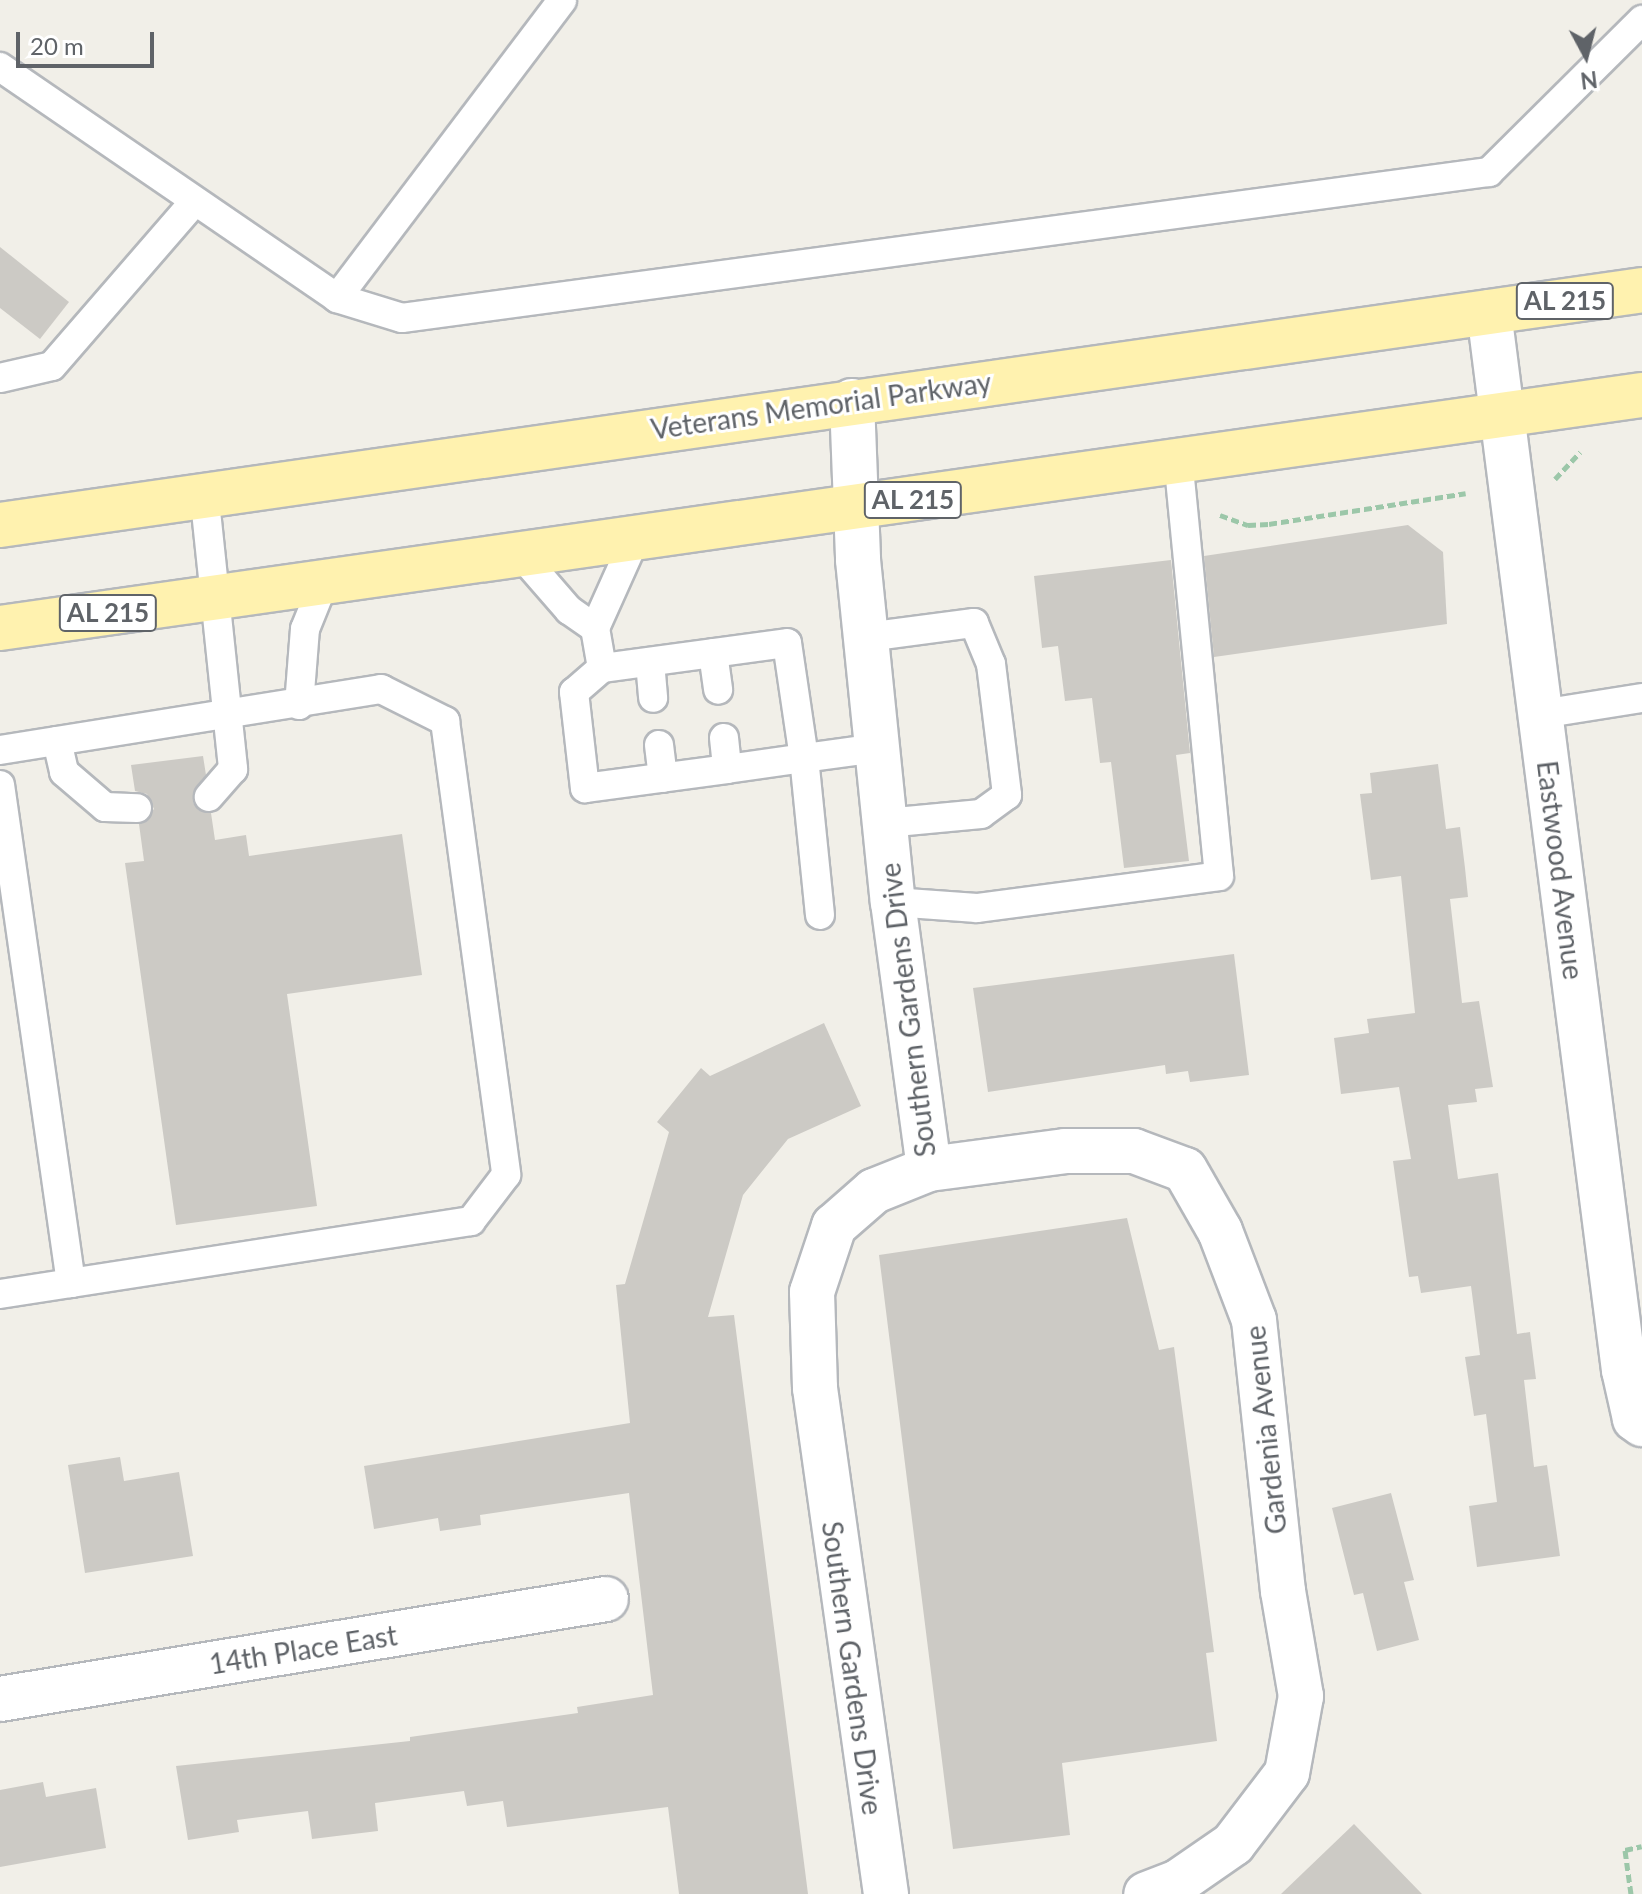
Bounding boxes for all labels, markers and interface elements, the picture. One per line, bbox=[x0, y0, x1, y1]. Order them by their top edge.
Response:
scale bar bbox=[20, 16, 158, 66]
north arrow bbox=[1546, 16, 1626, 96]
text: 20 m bbox=[30, 31, 84, 60]
text: N bbox=[1579, 66, 1599, 95]
road number: AL 215 bbox=[1515, 279, 1615, 323]
street label: Veterans Memorial Parkway bbox=[649, 364, 993, 446]
road number: AL 215 bbox=[863, 478, 963, 522]
road number: AL 215 bbox=[58, 591, 158, 635]
street label: Eastwood Avenue bbox=[1531, 758, 1591, 982]
street label: Southern Gardens Drive bbox=[872, 861, 942, 1159]
street label: Gardenia Avenue bbox=[1237, 1324, 1293, 1536]
street label: Southern Gardens Drive bbox=[816, 1519, 890, 1817]
street label: 14th Place East bbox=[207, 1618, 399, 1680]

